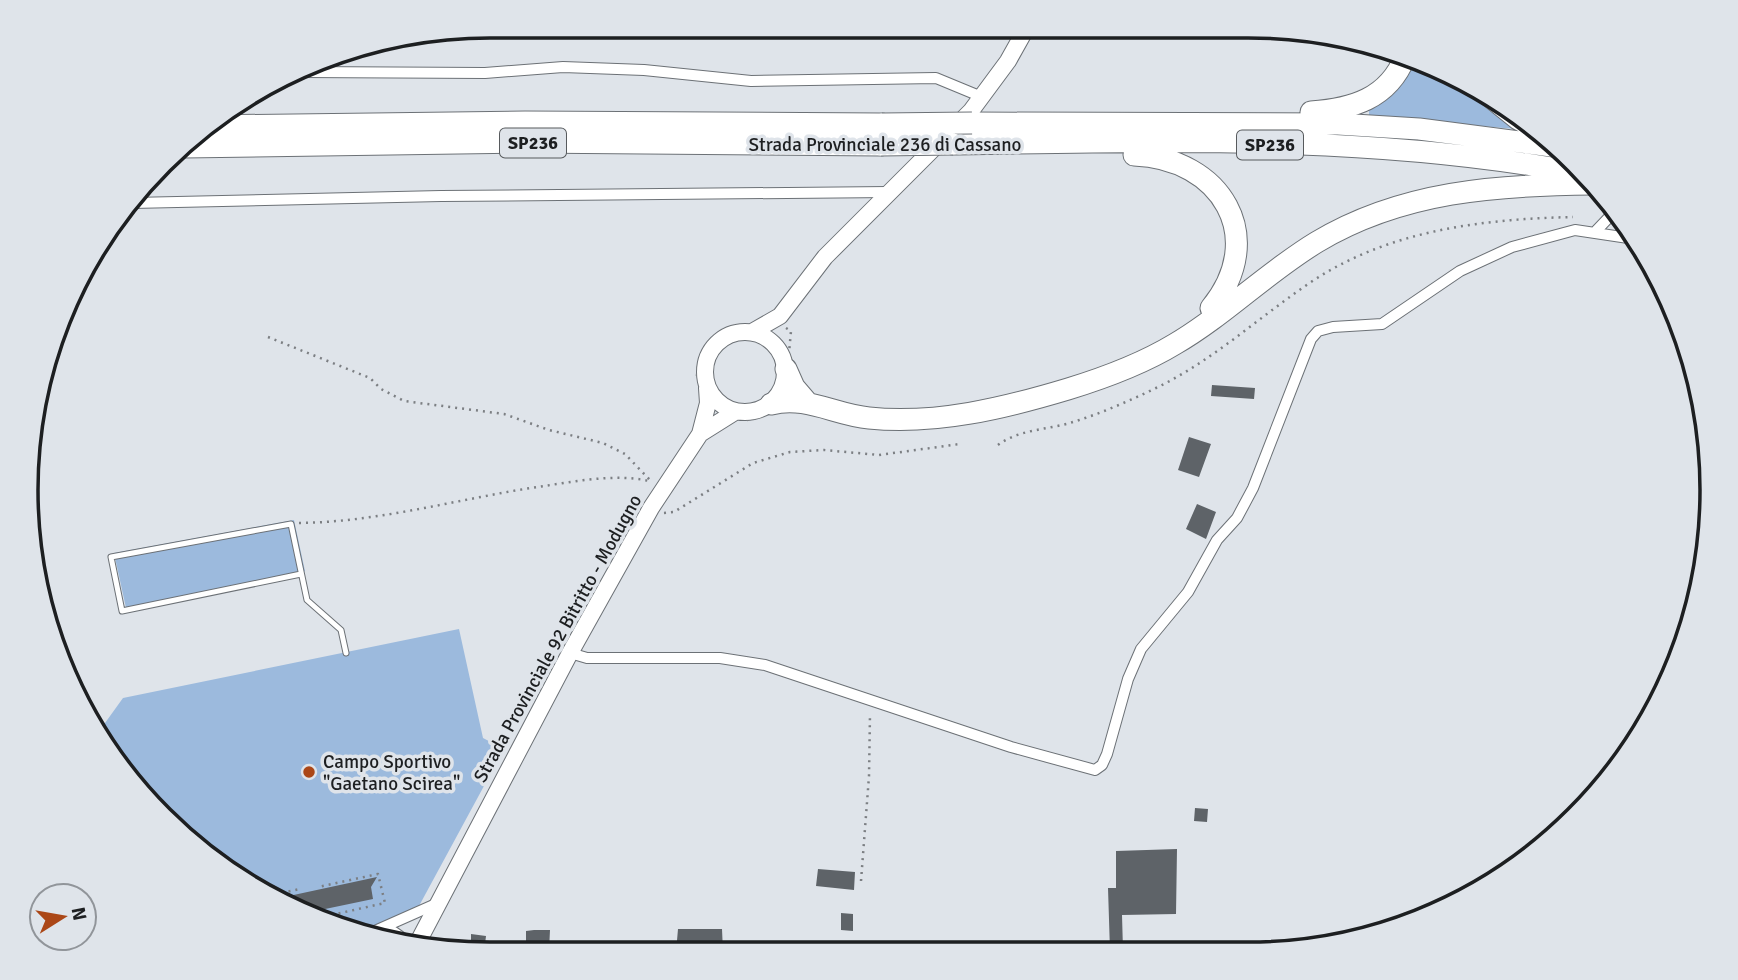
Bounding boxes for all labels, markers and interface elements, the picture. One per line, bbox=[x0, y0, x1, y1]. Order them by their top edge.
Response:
road number: SP236 bbox=[500, 128, 566, 158]
road number: SP236 bbox=[1237, 130, 1303, 160]
street label: Strada Provinciale 236 di Cassano bbox=[748, 133, 1022, 157]
street label: Strada Provinciale 92 Bitritto - Modugno bbox=[468, 490, 647, 787]
place label: Campo Sportivo "Gaetano Scirea" bbox=[323, 750, 460, 796]
marker: Campo Sportivo "Gaetano Scirea" bbox=[301, 764, 317, 780]
north arrow bbox=[28, 882, 98, 952]
text: N bbox=[66, 905, 92, 923]

